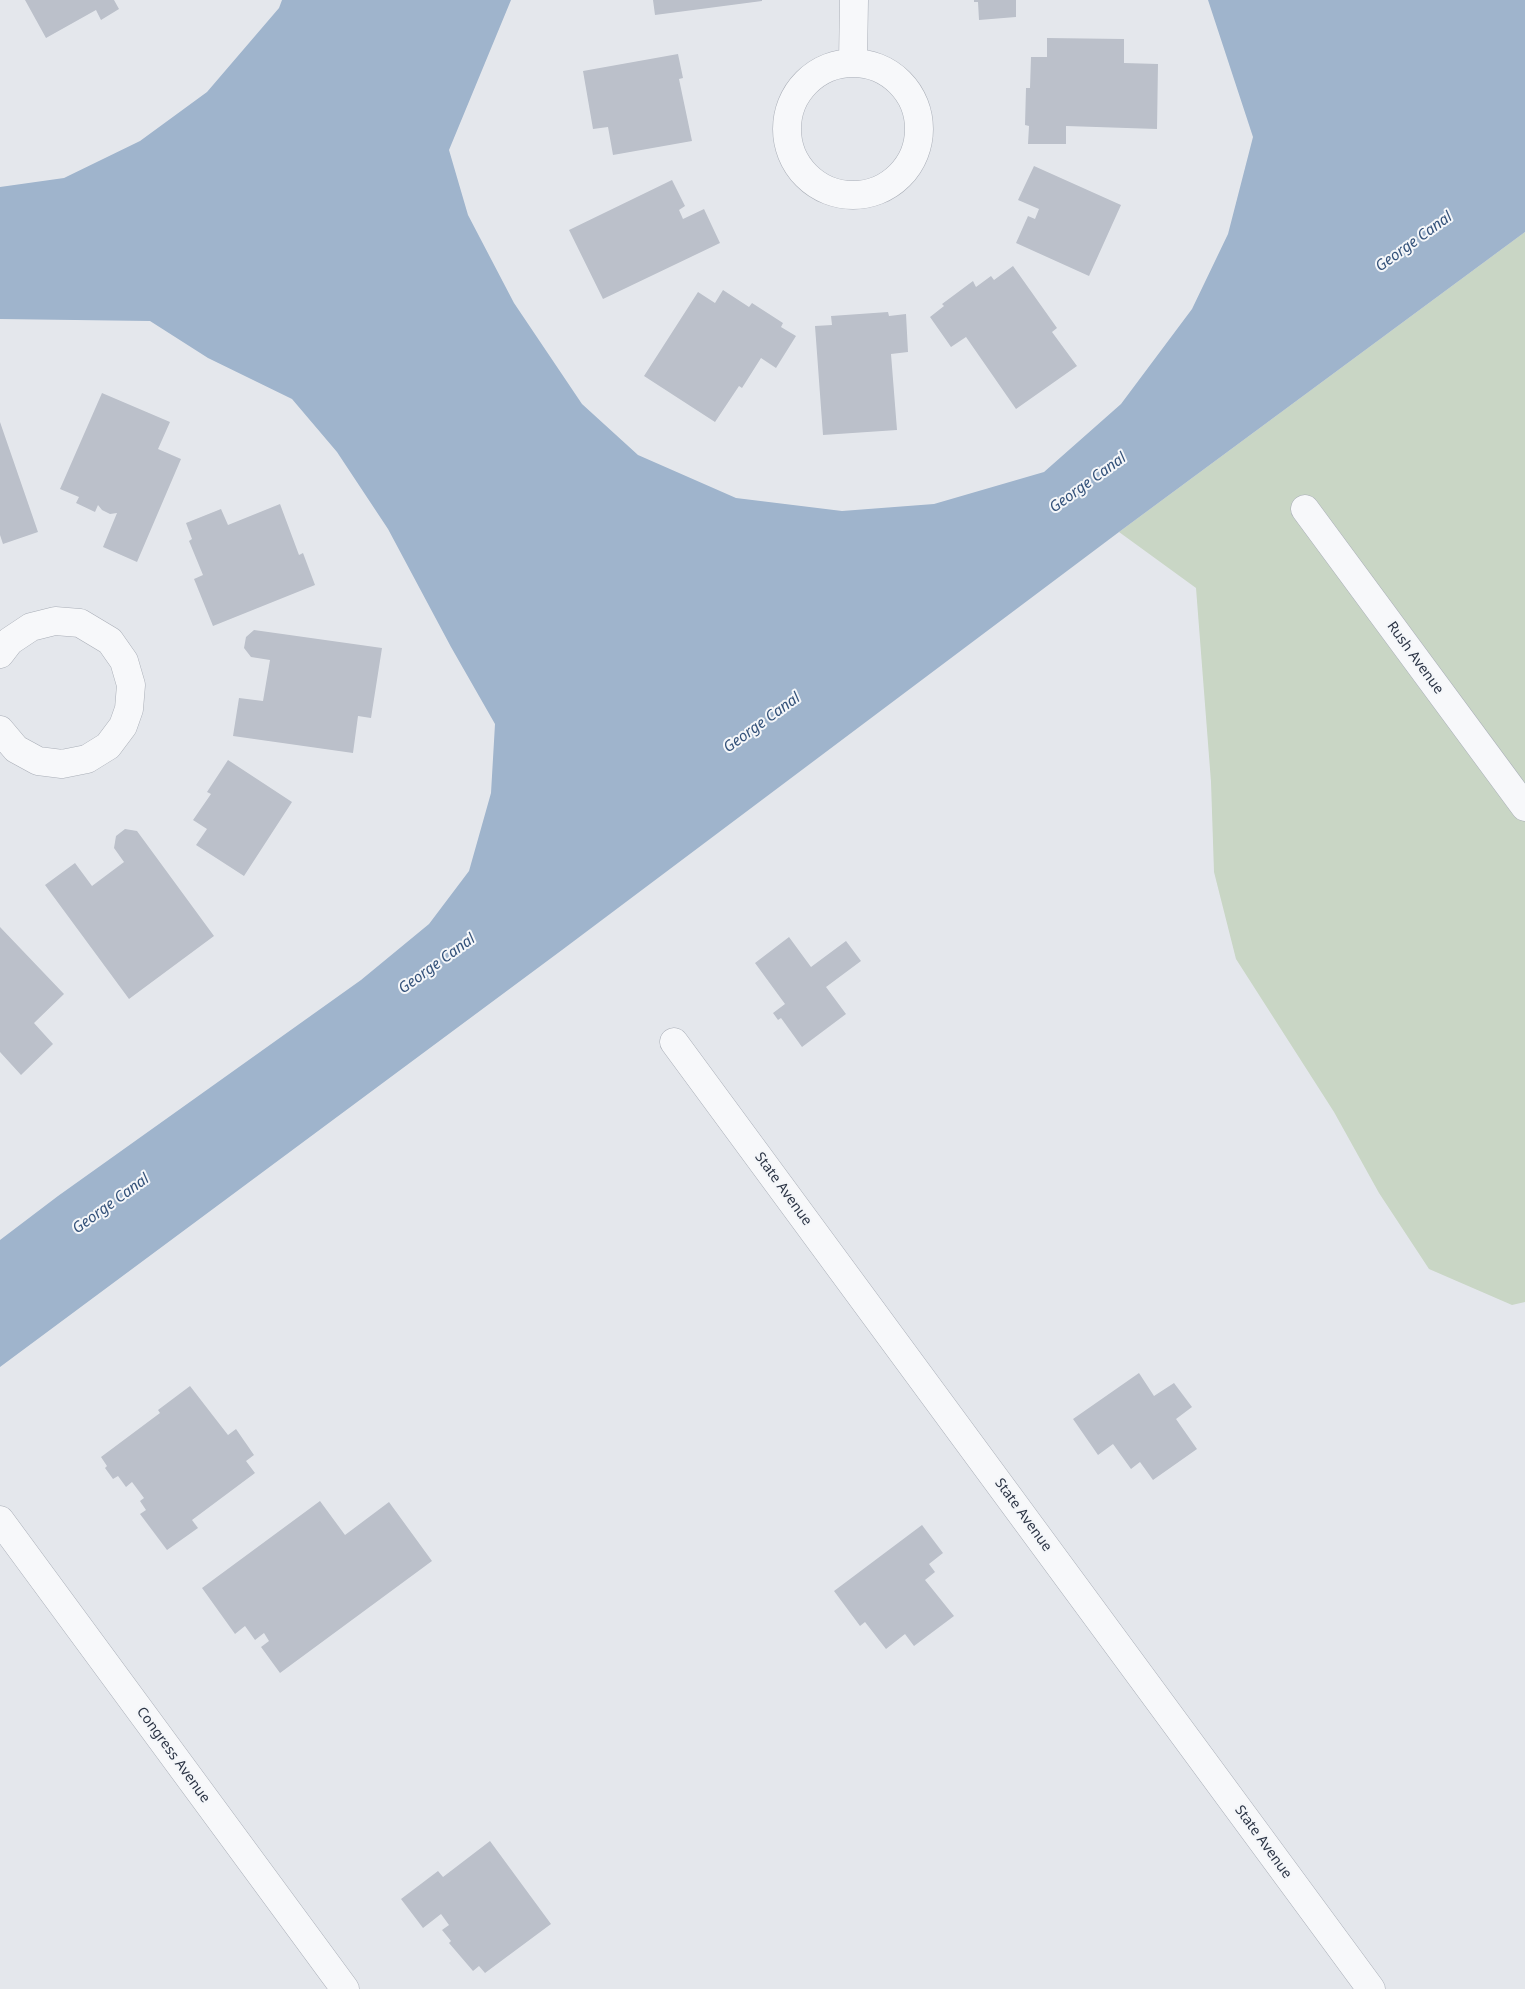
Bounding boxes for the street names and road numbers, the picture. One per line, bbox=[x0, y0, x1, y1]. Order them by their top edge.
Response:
street label: Rush Avenue bbox=[1383, 618, 1447, 698]
street label: State Avenue bbox=[751, 1149, 815, 1229]
street label: State Avenue bbox=[991, 1475, 1055, 1555]
street label: Congress Avenue bbox=[133, 1704, 213, 1806]
street label: State Avenue bbox=[1231, 1802, 1295, 1882]

